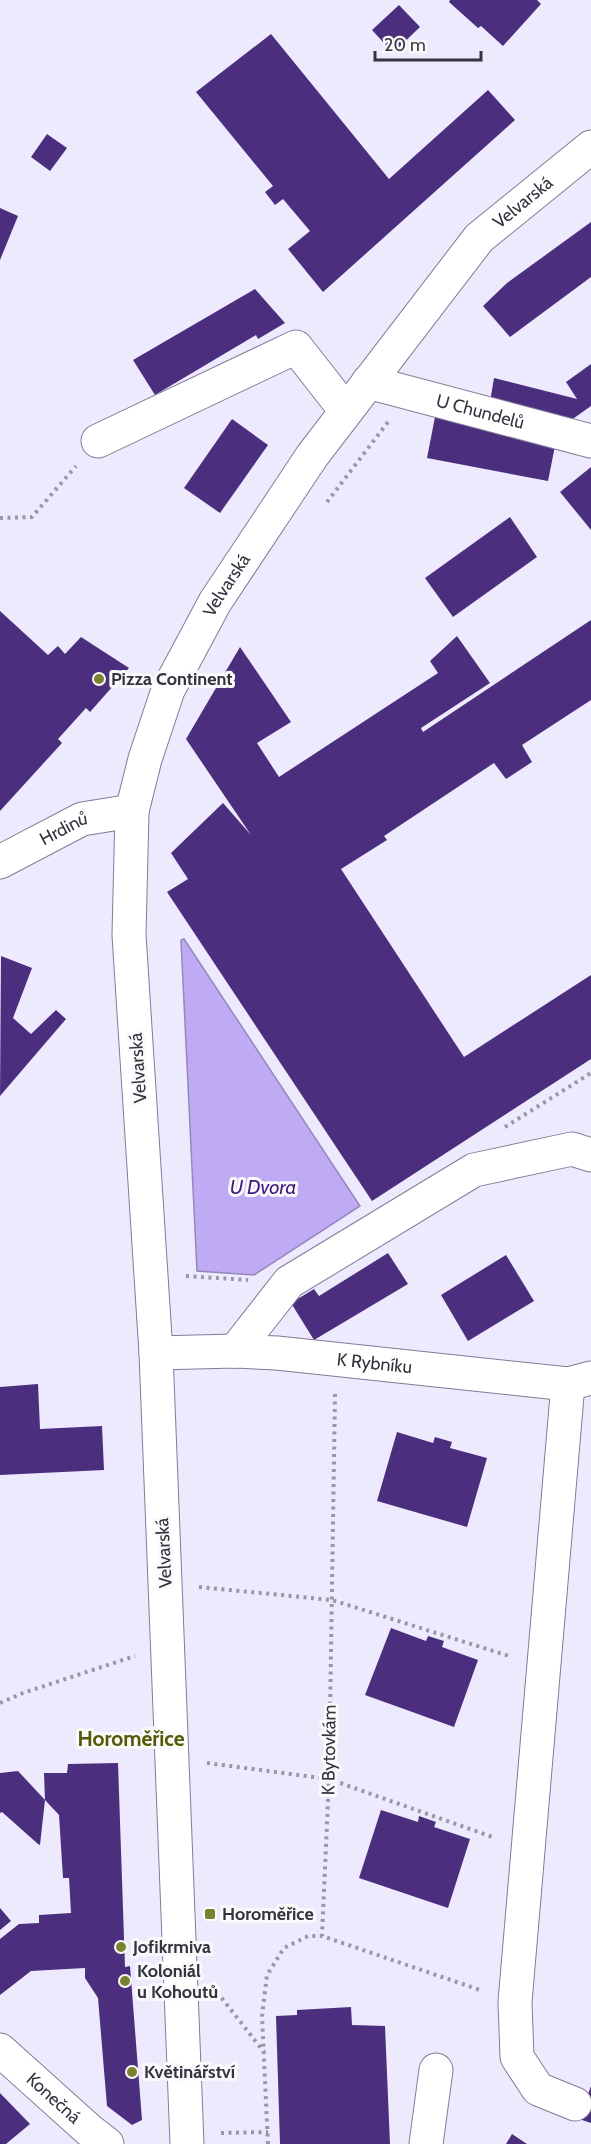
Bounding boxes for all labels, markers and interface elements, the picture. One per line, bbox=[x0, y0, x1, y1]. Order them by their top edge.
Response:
scale bar bbox=[375, 24, 482, 62]
text: 20 m bbox=[384, 34, 426, 56]
street label: Velvarská bbox=[489, 171, 557, 233]
street label: U Chundelů bbox=[434, 389, 527, 434]
street label: Velvarská bbox=[198, 549, 255, 620]
place label: Pizza Continent bbox=[111, 668, 233, 690]
marker: Pizza Continent bbox=[92, 672, 106, 686]
street label: Hrdinů bbox=[36, 807, 89, 850]
street label: Velvarská bbox=[125, 1032, 151, 1104]
water label: U Dvora bbox=[230, 1175, 296, 1199]
street label: K Rybníku bbox=[336, 1348, 413, 1378]
street label: Velvarská bbox=[151, 1517, 177, 1589]
street label: K Bytovkám bbox=[317, 1704, 341, 1796]
district label: Horoměřice bbox=[77, 1726, 185, 1751]
place label: Horoměřice bbox=[222, 1903, 314, 1925]
marker: Horoměřice bbox=[203, 1907, 217, 1921]
place label: Jofikrmiva bbox=[132, 1936, 211, 1958]
marker: Jofikrmiva bbox=[114, 1940, 128, 1954]
place label: Koloniál u Kohoutů bbox=[137, 1960, 218, 2003]
marker: Koloniál u Kohoutů bbox=[118, 1974, 132, 1988]
place label: Květinářství bbox=[144, 2061, 235, 2083]
marker: Květinářství bbox=[125, 2065, 139, 2079]
street label: Konečná bbox=[22, 2068, 86, 2128]

